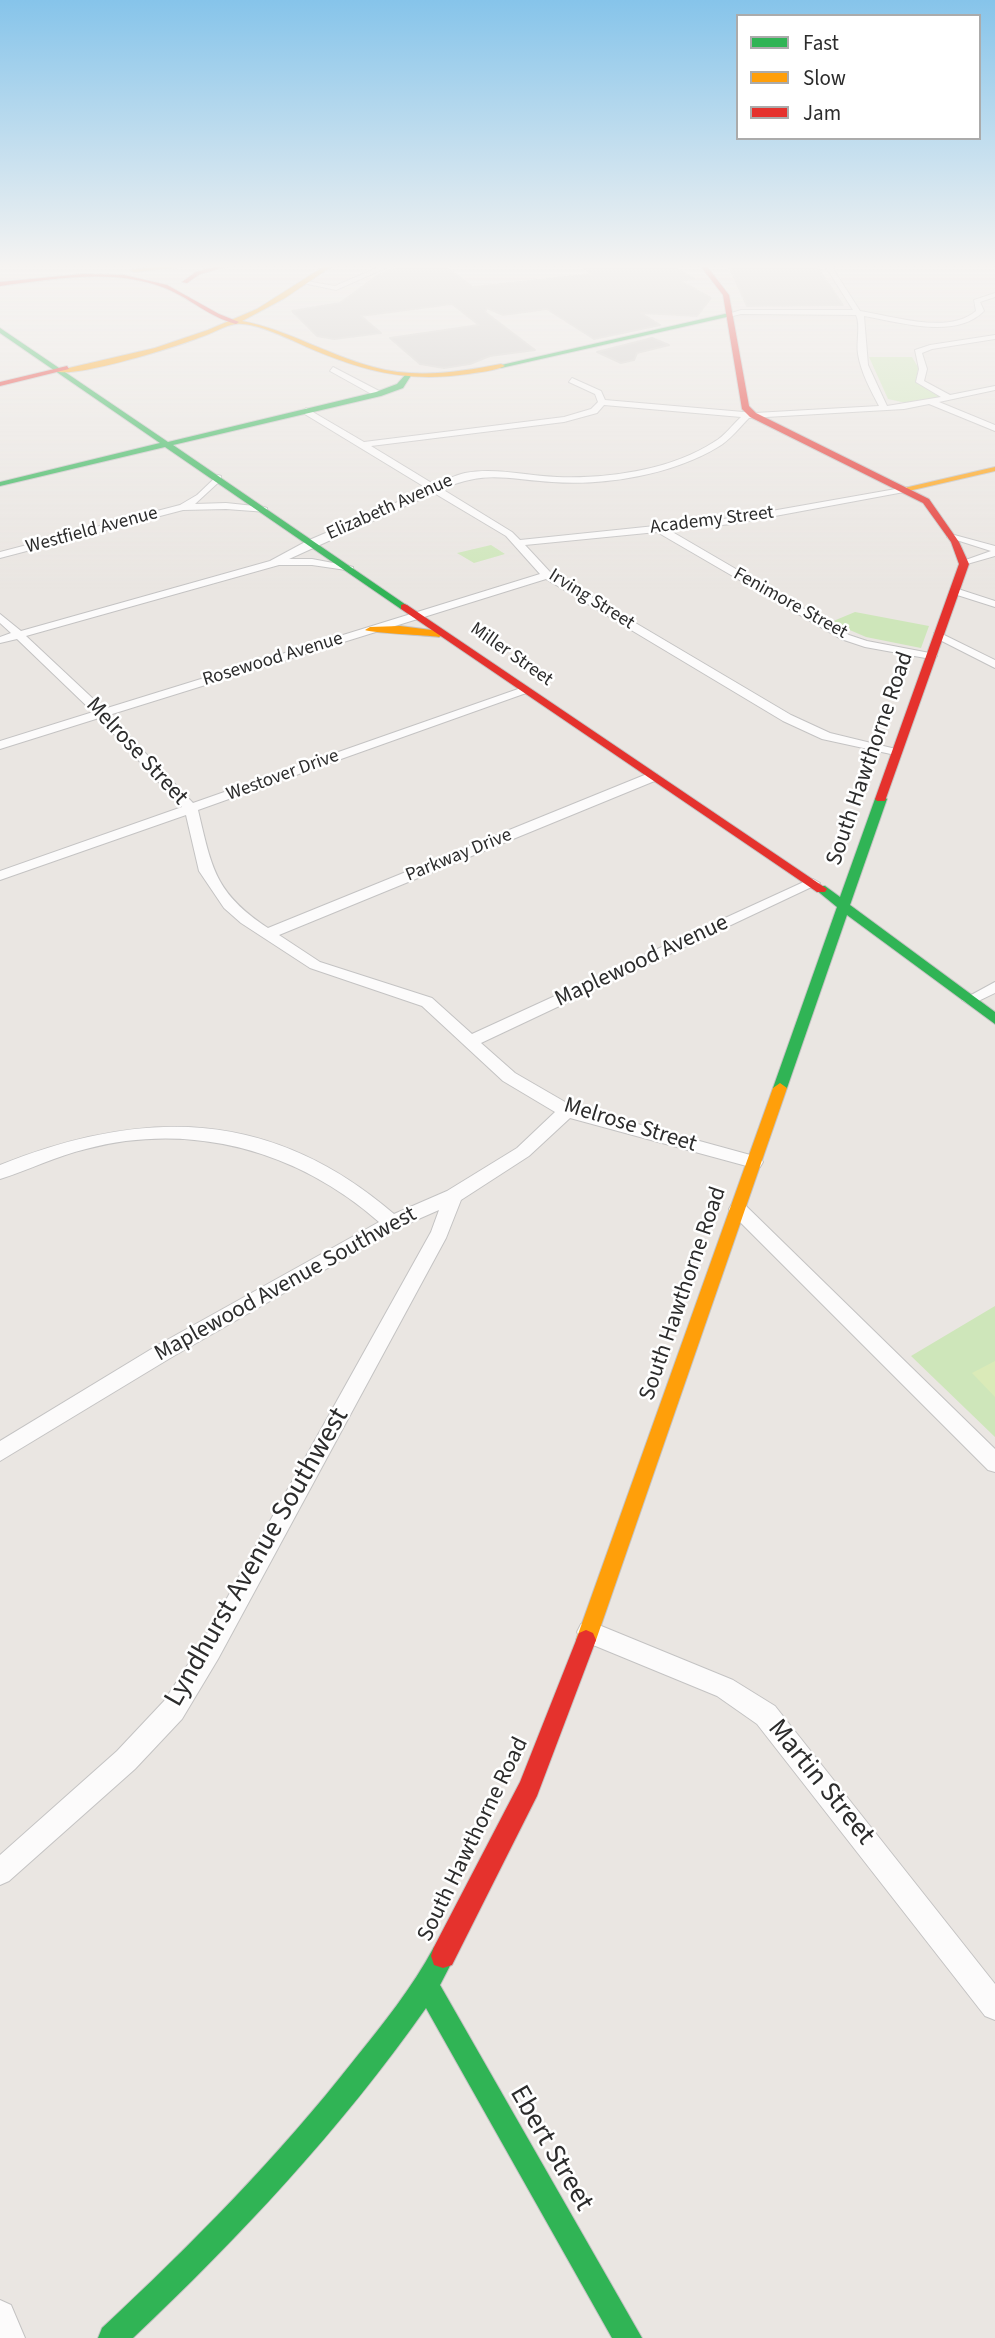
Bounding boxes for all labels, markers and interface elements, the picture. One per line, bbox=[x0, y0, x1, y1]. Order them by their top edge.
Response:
legend bbox=[736, 14, 981, 140]
text: Fast bbox=[803, 28, 839, 58]
text: Slow bbox=[803, 63, 846, 93]
text: Jam bbox=[803, 98, 841, 128]
street label: Elizabeth Avenue bbox=[323, 470, 457, 546]
street label: Westfield Avenue bbox=[24, 502, 160, 560]
street label: Academy Street bbox=[649, 502, 775, 540]
street label: Fenimore Street bbox=[729, 563, 851, 645]
street label: Irving Street bbox=[544, 565, 638, 635]
street label: Miller Street bbox=[465, 618, 557, 692]
street label: Rosewood Avenue bbox=[200, 628, 346, 692]
street label: South Hawthorne Road bbox=[821, 649, 921, 869]
street label: Melrose Street bbox=[79, 692, 193, 812]
street label: Westover Drive bbox=[224, 745, 342, 807]
street label: Parkway Drive bbox=[403, 824, 515, 888]
street label: Maplewood Avenue bbox=[551, 910, 733, 1014]
street label: Melrose Street bbox=[560, 1093, 700, 1159]
street label: South Hawthorne Road bbox=[634, 1184, 734, 1404]
street label: Maplewood Avenue Southwest bbox=[150, 1201, 422, 1369]
street label: Lyndhurst Avenue Southwest bbox=[159, 1403, 357, 1713]
street label: Martin Street bbox=[759, 1714, 881, 1852]
street label: South Hawthorne Road bbox=[413, 1733, 535, 1947]
street label: Ebert Street bbox=[501, 2080, 599, 2218]

